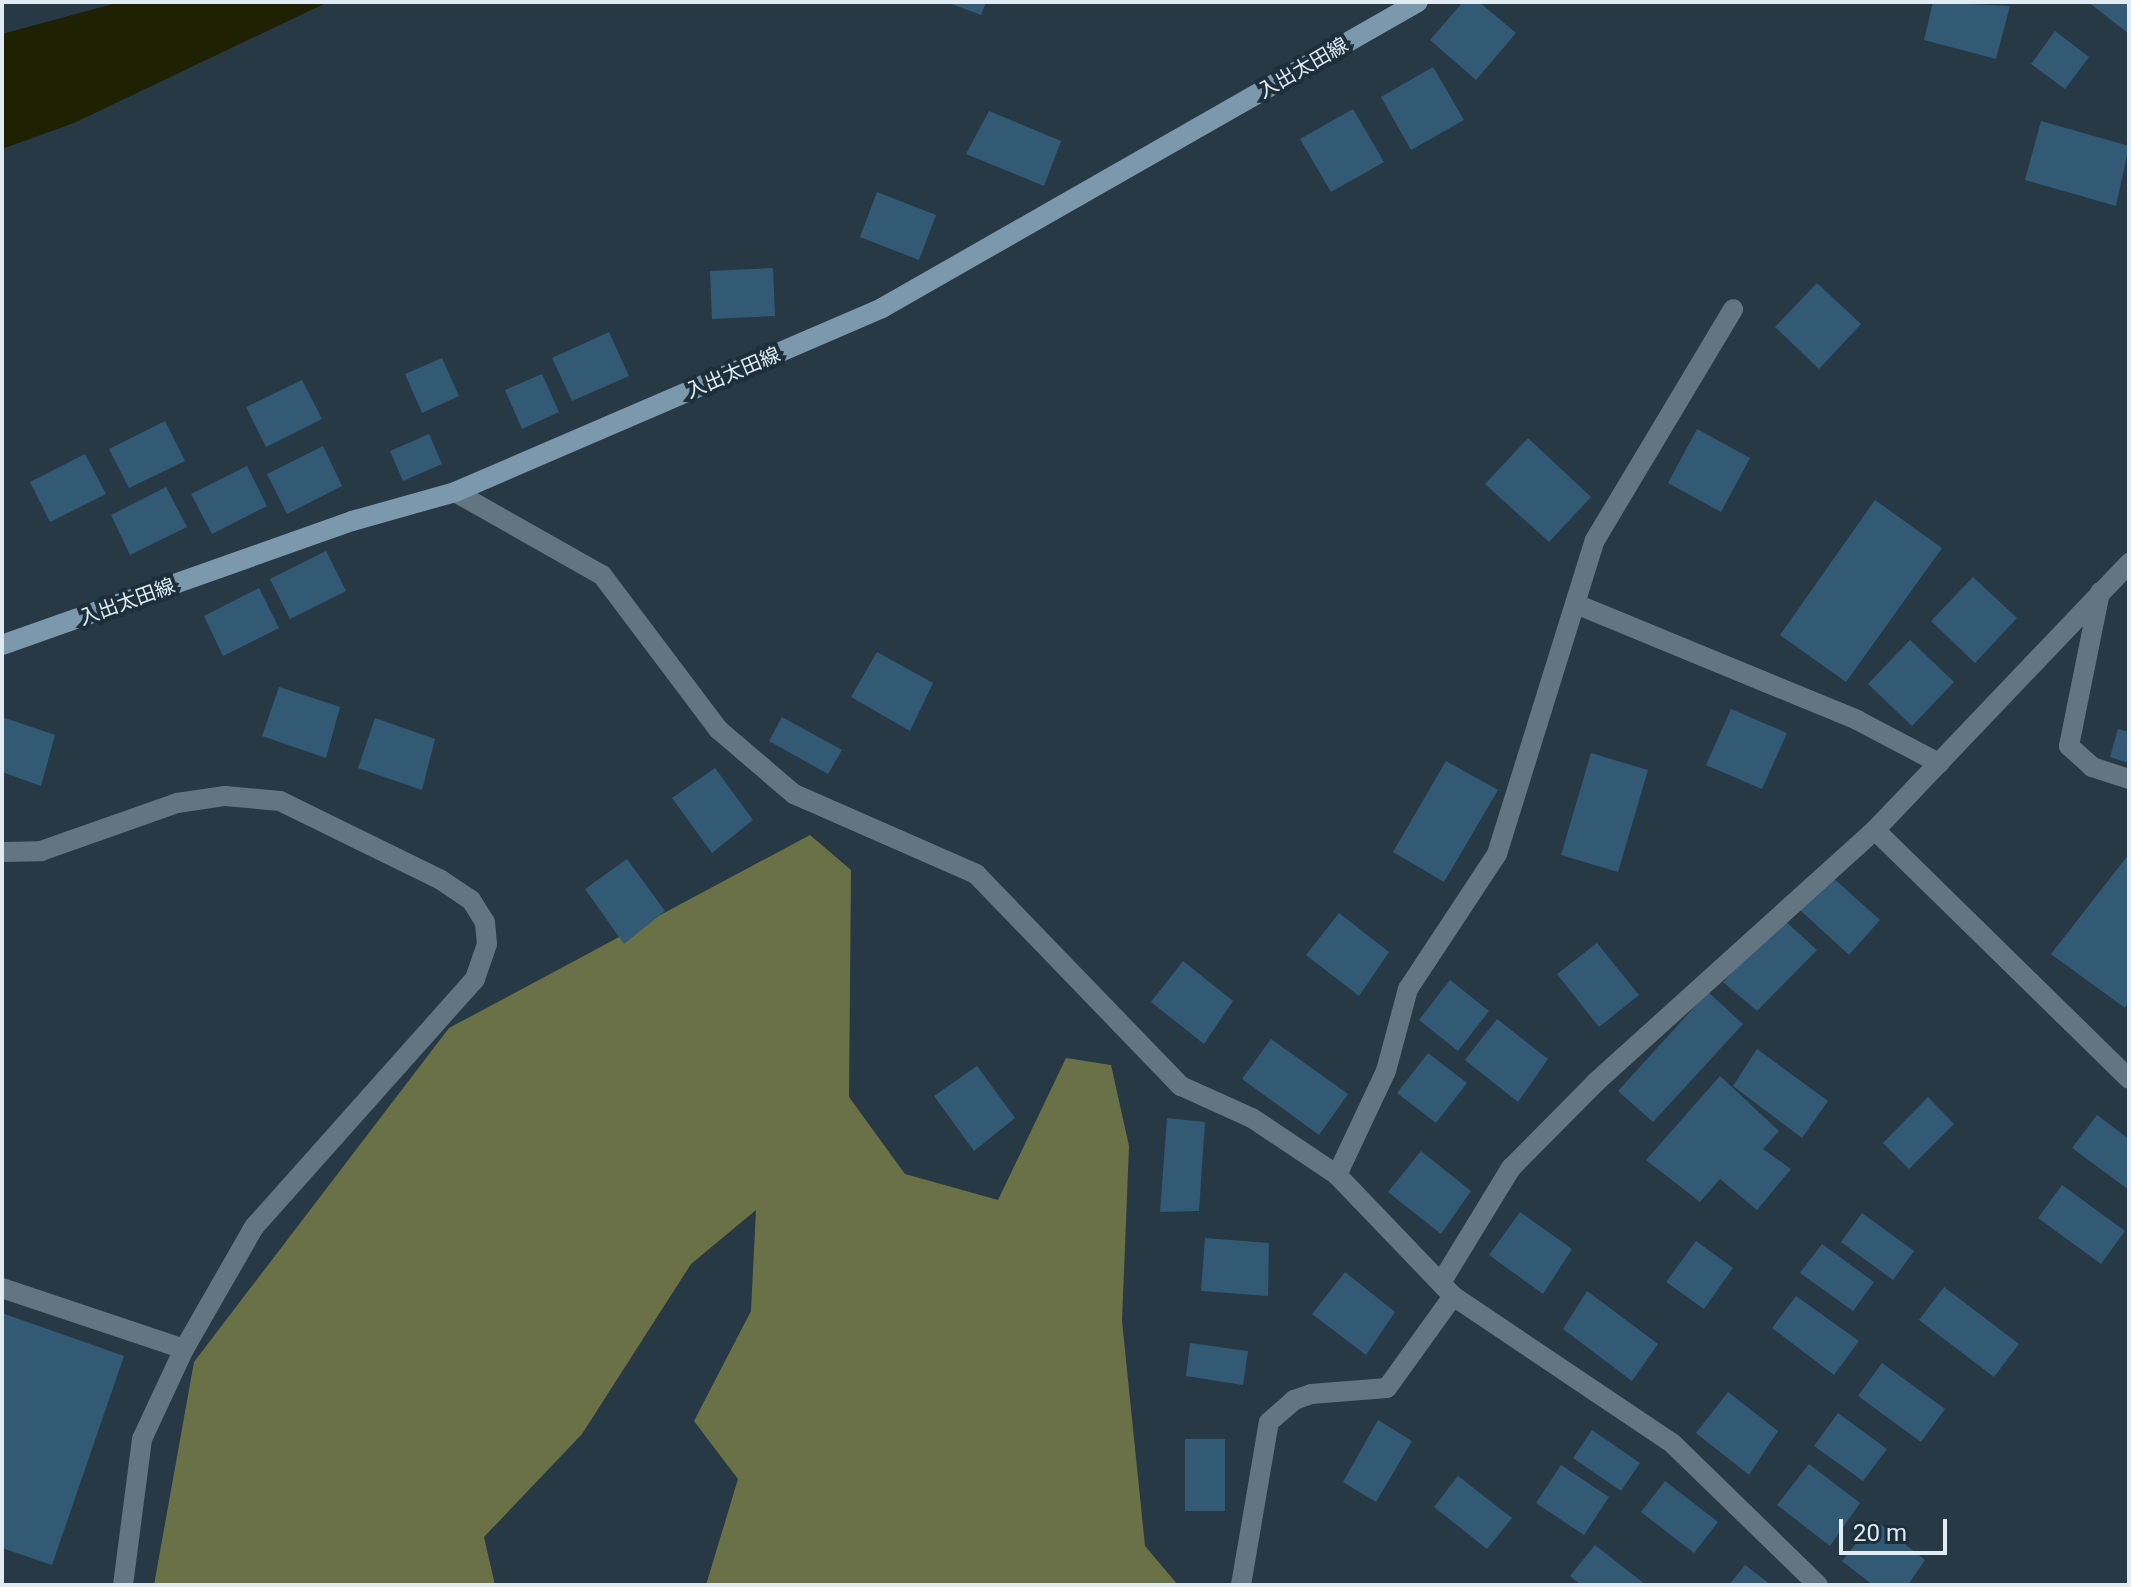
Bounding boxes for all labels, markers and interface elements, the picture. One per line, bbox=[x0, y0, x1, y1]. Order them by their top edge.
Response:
street label: 入出太田線 bbox=[1254, 33, 1352, 103]
street label: 入出太田線 bbox=[682, 342, 784, 404]
street label: 入出太田線 bbox=[76, 574, 178, 630]
scale bar bbox=[1843, 1503, 1951, 1553]
text: 20 m bbox=[1853, 1519, 1907, 1547]

